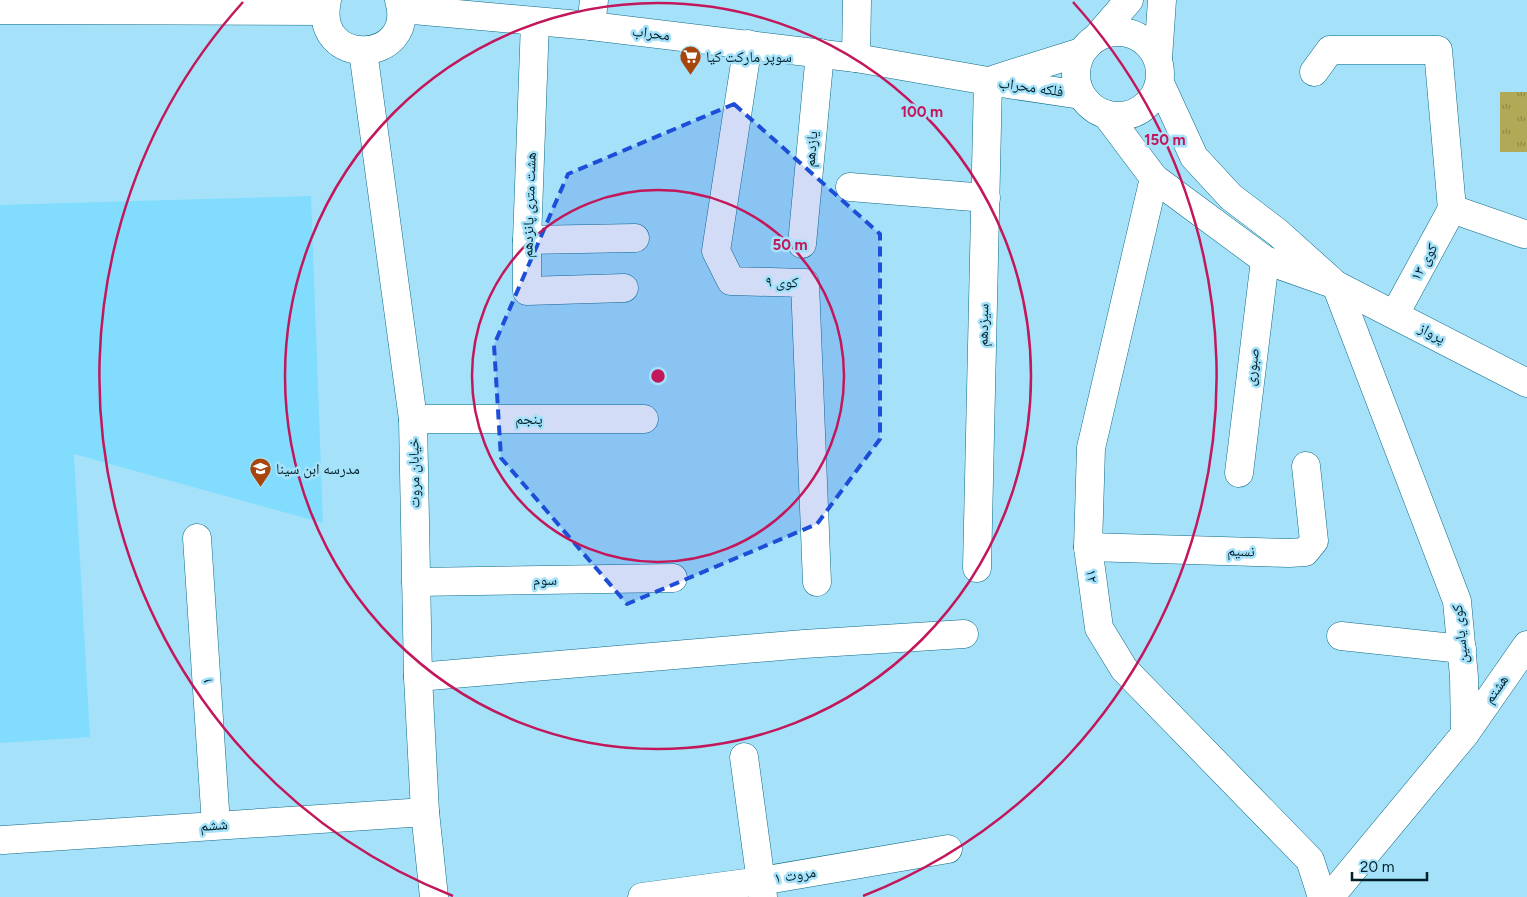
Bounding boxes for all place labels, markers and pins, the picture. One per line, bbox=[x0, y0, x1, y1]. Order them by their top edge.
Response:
supermarket icon: سوپر مارکت کیا bbox=[678, 45, 702, 76]
place label: سوپر مارکت کیا bbox=[706, 48, 792, 66]
centre of rings bbox=[649, 367, 667, 385]
school or university icon: مدرسه ابن سینا bbox=[248, 457, 272, 488]
place label: مدرسه ابن سینا bbox=[276, 460, 360, 479]

